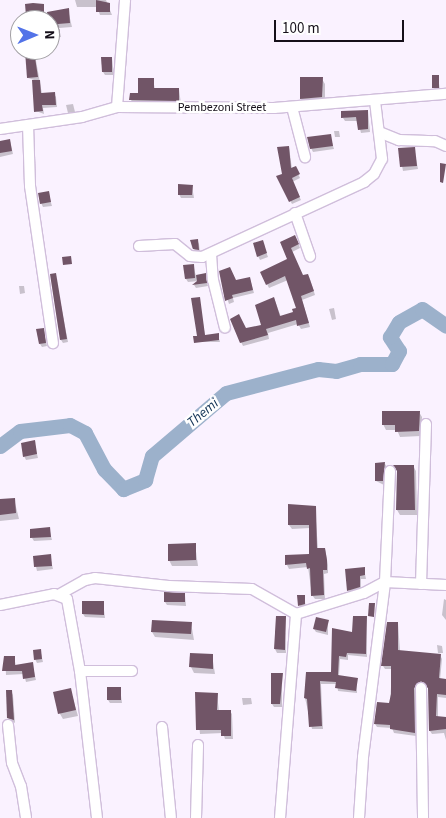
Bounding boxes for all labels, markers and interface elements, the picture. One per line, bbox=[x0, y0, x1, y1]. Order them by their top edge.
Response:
north arrow bbox=[10, 10, 60, 60]
scale bar bbox=[276, 10, 406, 42]
text: 100 m bbox=[282, 18, 320, 39]
text: N bbox=[39, 30, 59, 40]
street label: Pembezoni Street bbox=[178, 101, 266, 115]
water label: Themi bbox=[184, 395, 222, 431]

